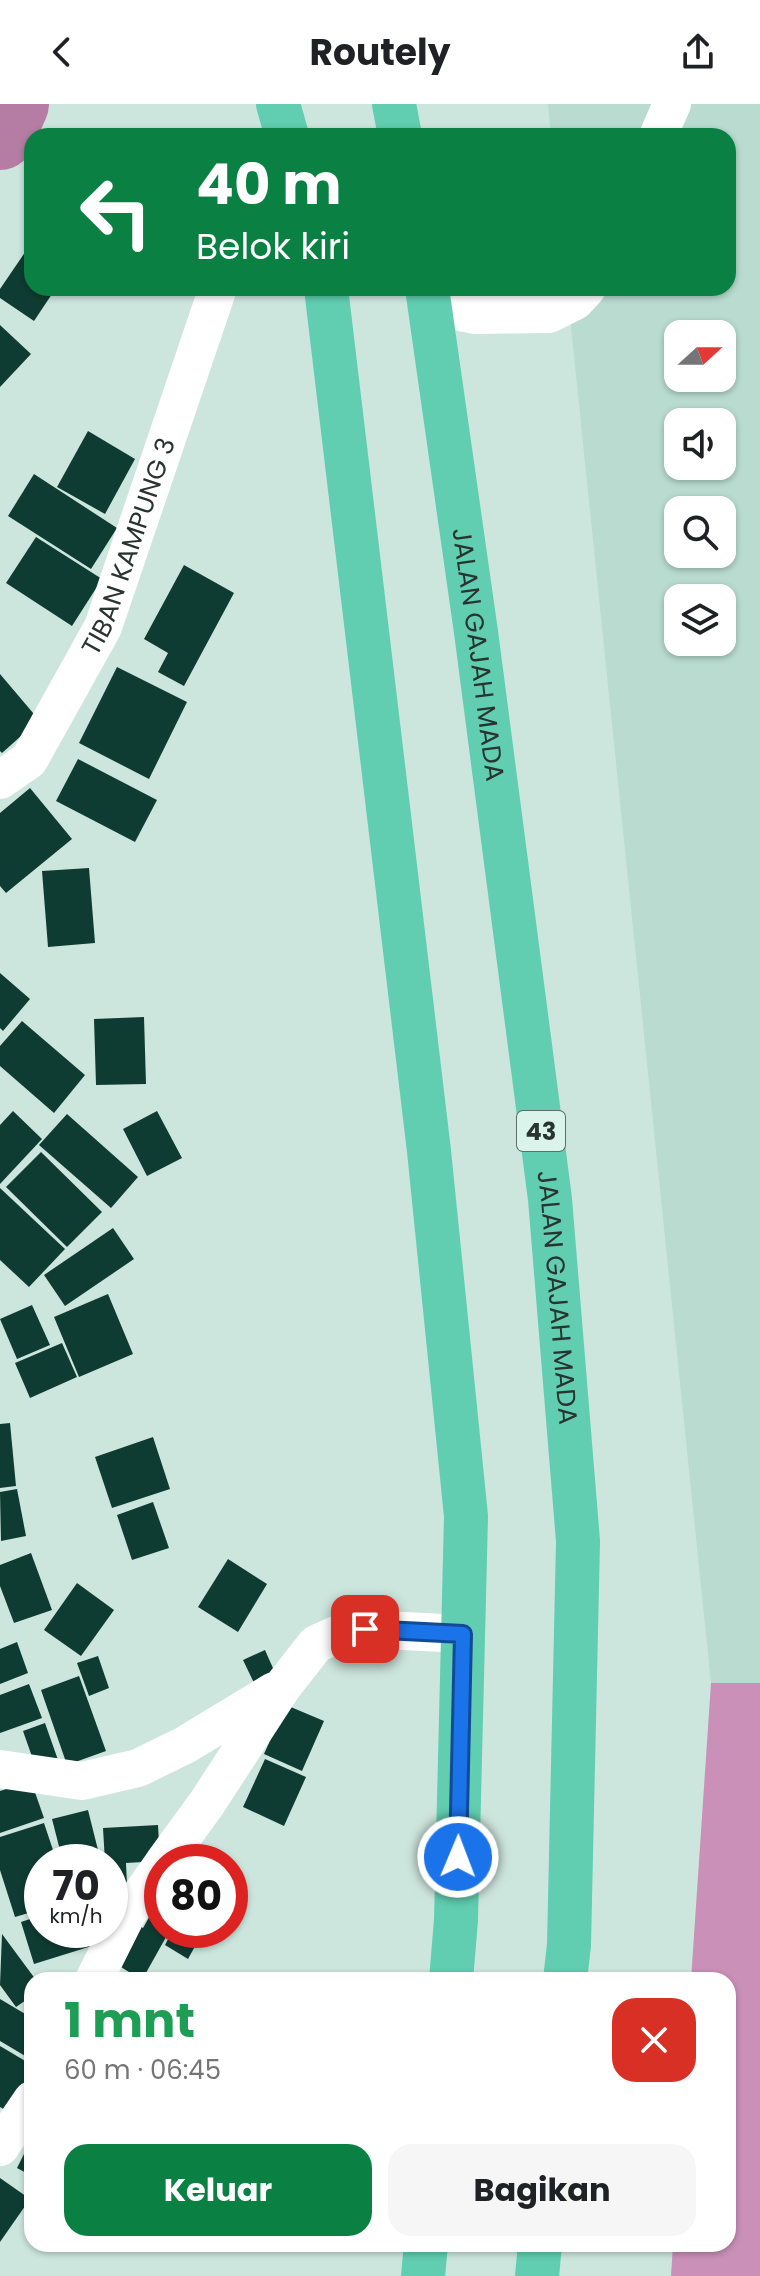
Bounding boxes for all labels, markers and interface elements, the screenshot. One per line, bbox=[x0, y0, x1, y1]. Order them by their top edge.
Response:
text: Routely bbox=[310, 27, 450, 78]
icon: back bbox=[40, 30, 84, 74]
icon: share bbox=[676, 30, 720, 74]
text: 40 m bbox=[196, 145, 342, 224]
icon: left bbox=[64, 160, 168, 264]
text: Belok kiri bbox=[196, 221, 350, 272]
north arrow bbox=[664, 320, 736, 392]
map controls bbox=[664, 320, 736, 656]
button: sound bbox=[664, 408, 736, 480]
street label: TIBAN KAMPUNG 3 bbox=[73, 433, 184, 662]
button: search bbox=[664, 496, 736, 568]
street label: JALAN GAJAH MADA bbox=[443, 525, 513, 783]
button: layers bbox=[664, 584, 736, 656]
road number: 43 bbox=[517, 1111, 565, 1151]
street label: JALAN GAJAH MADA bbox=[528, 1168, 586, 1426]
pin bbox=[331, 1595, 399, 1663]
icon: arrive bbox=[343, 1607, 387, 1651]
position arrow bbox=[416, 1815, 500, 1899]
speed limit sign: 80 bbox=[144, 1844, 248, 1948]
text: 70 bbox=[52, 1858, 100, 1914]
text: km/h bbox=[49, 1902, 103, 1930]
text: 1 mnt bbox=[64, 1987, 195, 2054]
button: close bbox=[612, 1998, 696, 2082]
text: 60 m · 06:45 bbox=[64, 2052, 221, 2088]
button: Keluar bbox=[64, 2144, 372, 2236]
button: Bagikan bbox=[388, 2144, 696, 2236]

